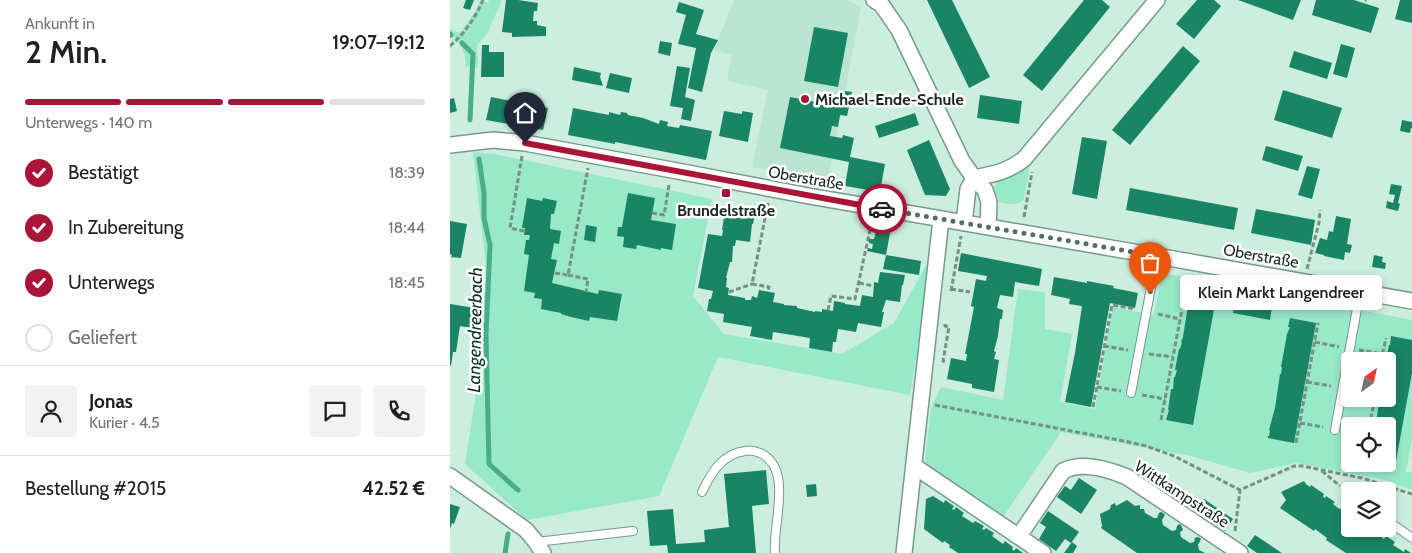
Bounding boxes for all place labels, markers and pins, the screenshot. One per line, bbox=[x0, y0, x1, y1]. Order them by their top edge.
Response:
place label: Michael-Ende-Schule bbox=[815, 90, 964, 109]
pin bbox=[504, 92, 546, 143]
marker: Michael-Ende-Schule bbox=[799, 93, 811, 105]
marker: Brundelstraße bbox=[720, 187, 732, 199]
place label: Brundelstraße bbox=[677, 201, 775, 220]
pin bbox=[1129, 242, 1171, 293]
callout: Klein Markt Langendreer bbox=[1180, 276, 1382, 310]

